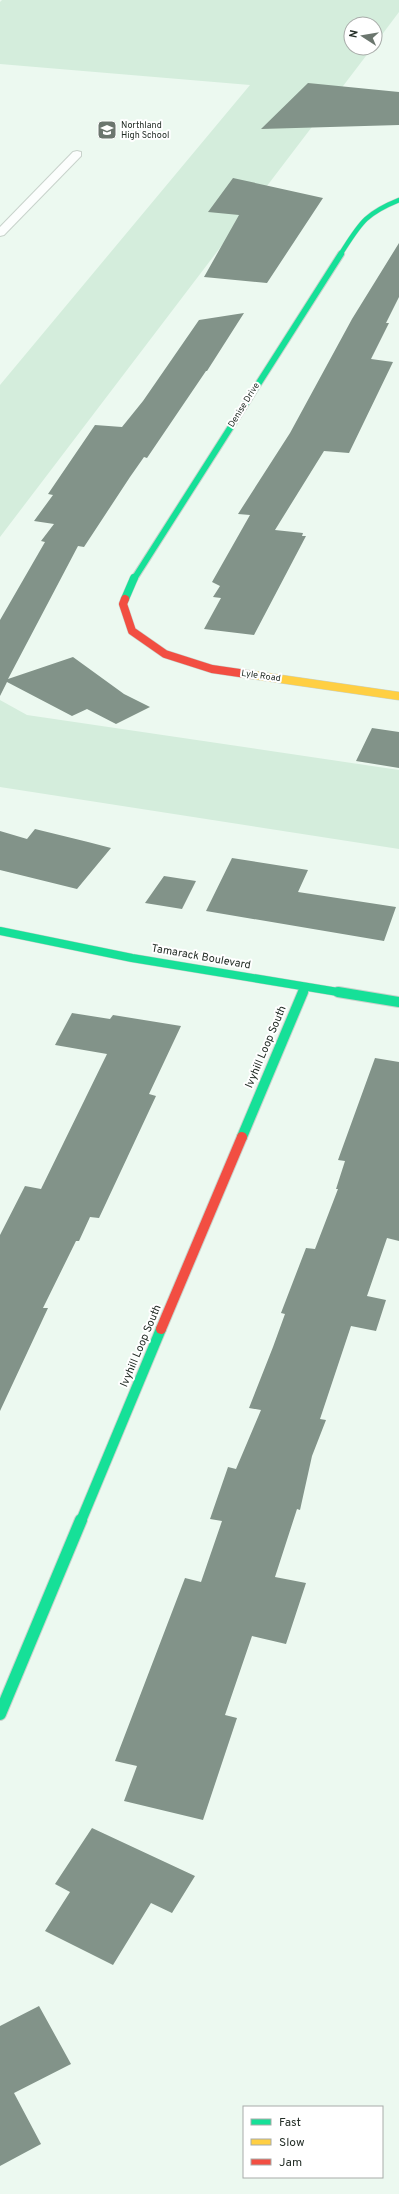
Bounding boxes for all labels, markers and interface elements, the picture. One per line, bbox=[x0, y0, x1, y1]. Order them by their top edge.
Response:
north arrow bbox=[343, 16, 383, 56]
text: N bbox=[347, 29, 362, 39]
school or university icon: Northland High School bbox=[96, 119, 118, 141]
place label: Northland High School bbox=[121, 120, 169, 141]
street label: Denise Drive bbox=[226, 380, 262, 429]
street label: Lyle Road bbox=[241, 668, 281, 684]
street label: Tamarack Boulevard bbox=[150, 941, 252, 973]
street label: Ivyhill Loop South bbox=[242, 1004, 290, 1090]
street label: Ivyhill Loop South bbox=[117, 1303, 165, 1389]
legend bbox=[243, 2106, 383, 2178]
text: Fast bbox=[279, 2115, 301, 2131]
text: Slow bbox=[279, 2135, 305, 2151]
text: Jam bbox=[279, 2155, 302, 2171]

